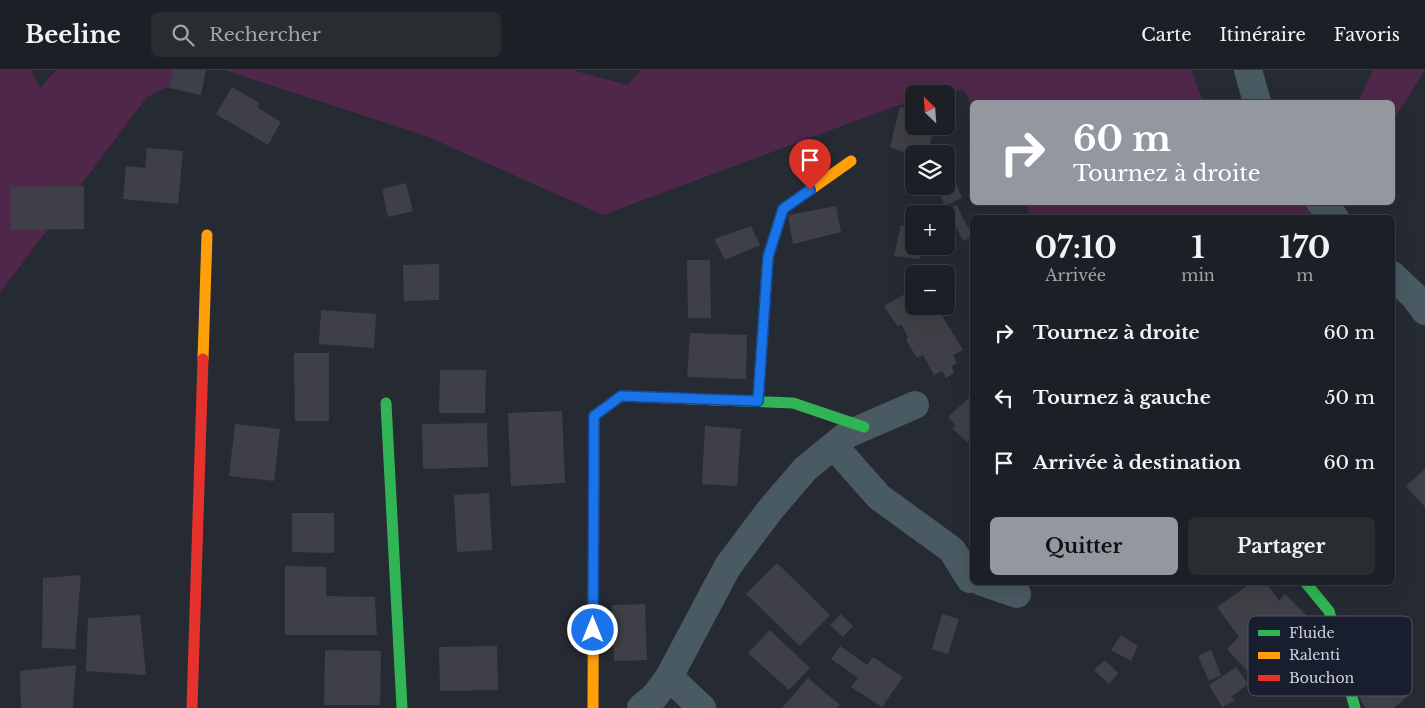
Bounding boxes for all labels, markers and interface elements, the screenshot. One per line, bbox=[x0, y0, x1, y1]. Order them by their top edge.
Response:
search box bbox=[151, 12, 501, 57]
text: Beeline bbox=[25, 20, 121, 49]
icon: search bbox=[169, 21, 197, 49]
text: Rechercher bbox=[209, 23, 321, 46]
text: Carte bbox=[1141, 24, 1191, 46]
text: Itinéraire bbox=[1219, 24, 1306, 46]
text: Favoris bbox=[1334, 24, 1400, 46]
north arrow bbox=[905, 85, 955, 135]
map controls bbox=[905, 85, 955, 315]
text: 60 m bbox=[1073, 117, 1171, 160]
icon: right bbox=[990, 120, 1055, 185]
pin bbox=[789, 139, 831, 190]
button: layers bbox=[905, 145, 955, 195]
icon: arrive bbox=[796, 146, 824, 174]
text: Tournez à droite bbox=[1073, 160, 1260, 187]
button: + bbox=[905, 205, 955, 255]
text: 07:10 bbox=[1034, 229, 1117, 266]
text: 1 bbox=[1192, 229, 1205, 266]
text: 170 bbox=[1279, 229, 1331, 266]
button: − bbox=[905, 265, 955, 315]
text: Arrivée bbox=[1045, 265, 1106, 285]
text: min bbox=[1181, 265, 1215, 285]
text: m bbox=[1296, 265, 1314, 285]
icon: right bbox=[990, 319, 1018, 347]
text: Tournez à droite bbox=[1033, 321, 1200, 344]
text: 60 m bbox=[1323, 321, 1375, 344]
icon: left bbox=[990, 384, 1018, 412]
text: Tournez à gauche bbox=[1033, 386, 1211, 409]
text: 50 m bbox=[1325, 386, 1375, 409]
icon: arrive bbox=[990, 449, 1018, 477]
text: Arrivée à destination bbox=[1033, 451, 1241, 474]
text: 60 m bbox=[1323, 451, 1375, 474]
button: Quitter bbox=[990, 517, 1178, 575]
button: Partager bbox=[1188, 517, 1375, 575]
position arrow bbox=[566, 603, 618, 655]
legend bbox=[1248, 616, 1412, 696]
text: Fluide bbox=[1289, 624, 1335, 642]
text: Ralenti bbox=[1289, 646, 1340, 664]
text: Bouchon bbox=[1289, 669, 1355, 687]

